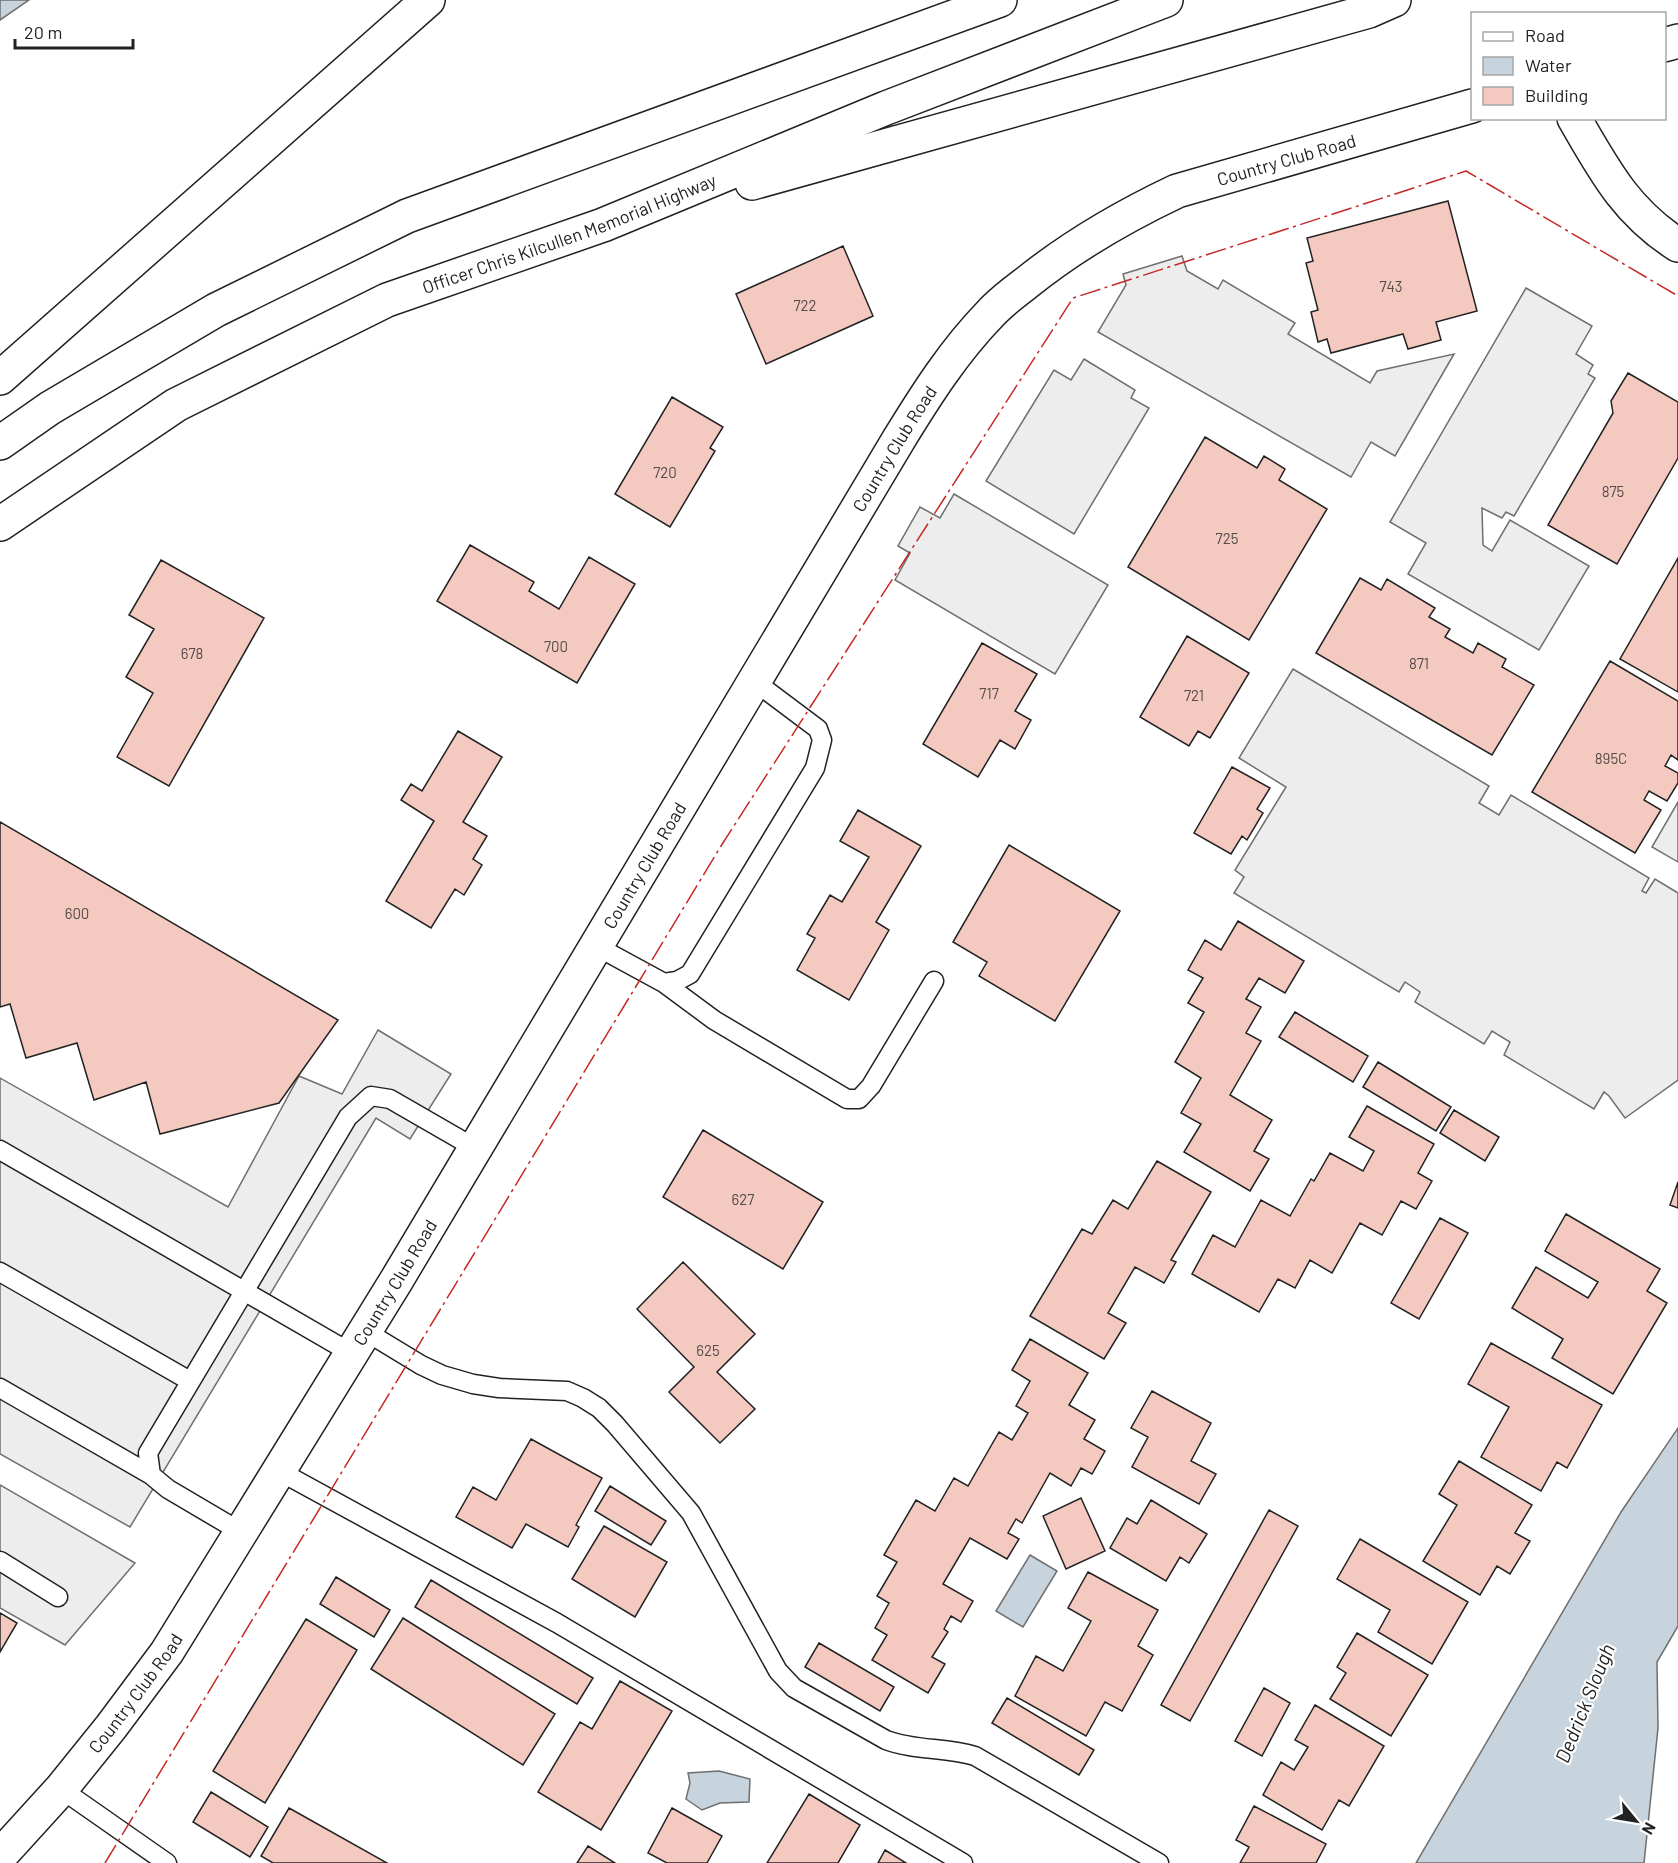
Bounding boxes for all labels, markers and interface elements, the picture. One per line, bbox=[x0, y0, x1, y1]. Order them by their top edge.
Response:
scale bar bbox=[15, 12, 134, 50]
legend bbox=[1471, 12, 1666, 120]
text: 20 m bbox=[24, 21, 62, 43]
text: Road bbox=[1525, 24, 1565, 46]
text: Water bbox=[1525, 54, 1572, 76]
text: Building bbox=[1525, 84, 1588, 106]
street label: Country Club Road bbox=[1214, 129, 1358, 190]
street label: Officer Chris Kilcullen Memorial Highway bbox=[419, 168, 719, 298]
house number: 743 bbox=[1379, 277, 1403, 295]
house number: 722 bbox=[793, 296, 817, 314]
street label: Country Club Road bbox=[847, 381, 941, 515]
house number: 720 bbox=[653, 463, 677, 481]
house number: 875 bbox=[1602, 482, 1624, 500]
house number: 725 bbox=[1216, 529, 1238, 547]
house number: 700 bbox=[544, 637, 568, 655]
house number: 678 bbox=[181, 644, 203, 662]
house number: 871 bbox=[1409, 654, 1429, 672]
house number: 717 bbox=[979, 684, 999, 702]
house number: 721 bbox=[1184, 686, 1204, 704]
house number: 895C bbox=[1595, 749, 1627, 767]
street label: Country Club Road bbox=[598, 798, 691, 933]
house number: 600 bbox=[65, 904, 89, 922]
house number: 627 bbox=[732, 1190, 754, 1208]
street label: Country Club Road bbox=[348, 1215, 441, 1349]
house number: 625 bbox=[696, 1341, 720, 1359]
street label: Country Club Road bbox=[84, 1629, 187, 1757]
water label: Dedrick Slough bbox=[1549, 1640, 1619, 1766]
north arrow bbox=[1606, 1791, 1666, 1851]
text: N bbox=[1639, 1819, 1660, 1838]

